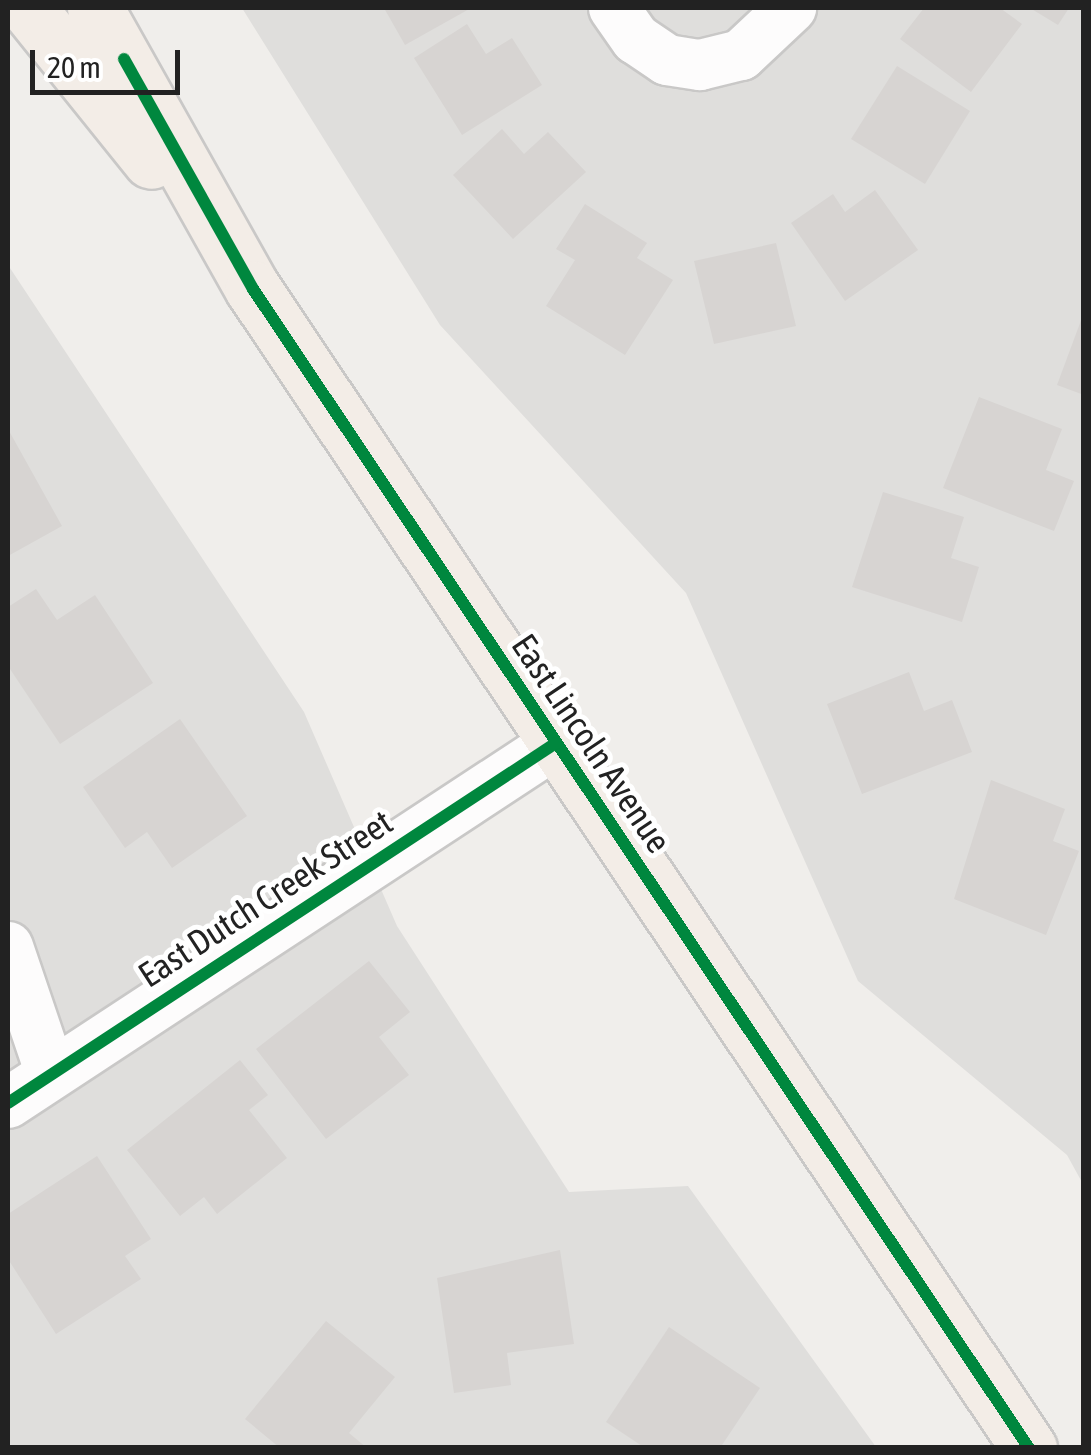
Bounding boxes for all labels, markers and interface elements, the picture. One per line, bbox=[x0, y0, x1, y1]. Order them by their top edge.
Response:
scale bar bbox=[35, 30, 185, 92]
text: 20 m bbox=[47, 50, 101, 84]
street label: East Lincoln Avenue bbox=[503, 626, 681, 860]
street label: East Dutch Creek Street bbox=[130, 800, 400, 996]

